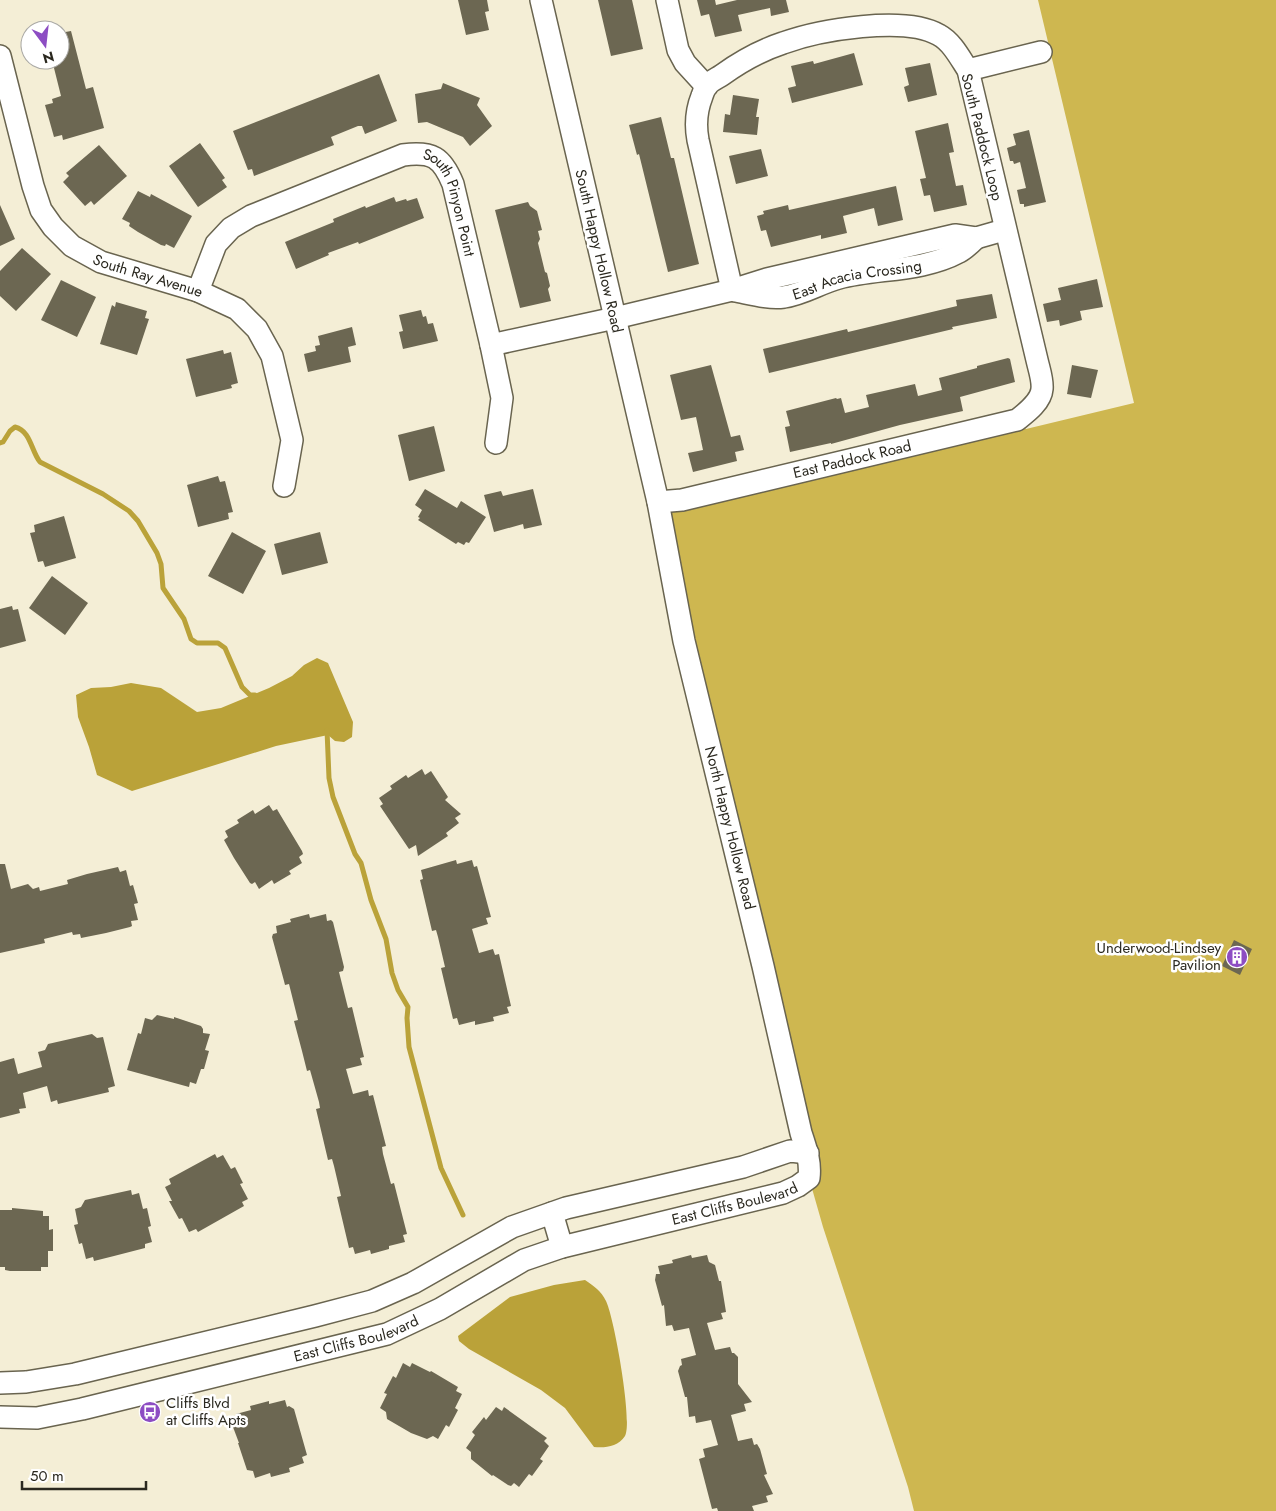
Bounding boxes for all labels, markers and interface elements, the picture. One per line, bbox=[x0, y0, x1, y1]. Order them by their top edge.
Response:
north arrow bbox=[20, 20, 70, 70]
text: N bbox=[40, 46, 56, 69]
street label: South Paddock Loop bbox=[956, 71, 1009, 203]
street label: South Pinyon Point bbox=[421, 143, 481, 259]
street label: South Happy Hollow Road bbox=[569, 167, 629, 335]
street label: South Ray Avenue bbox=[89, 248, 207, 303]
street label: East Acacia Crossing bbox=[790, 254, 923, 306]
street label: East Paddock Road bbox=[791, 435, 913, 484]
street label: North Happy Hollow Road bbox=[699, 744, 761, 912]
place label: Underwood-Lindsey Pavilion bbox=[1097, 937, 1221, 976]
building icon: Underwood-Lindsey Pavilion bbox=[1225, 945, 1249, 969]
street label: East Cliffs Boulevard bbox=[669, 1177, 801, 1231]
street label: East Cliffs Boulevard bbox=[291, 1310, 422, 1368]
place label: Cliffs Blvd at Cliffs Apts bbox=[166, 1392, 246, 1431]
bus stop icon: Cliffs Blvd at Cliffs Apts bbox=[138, 1400, 162, 1424]
scale bar bbox=[22, 1458, 146, 1490]
text: 50 m bbox=[30, 1465, 64, 1487]

